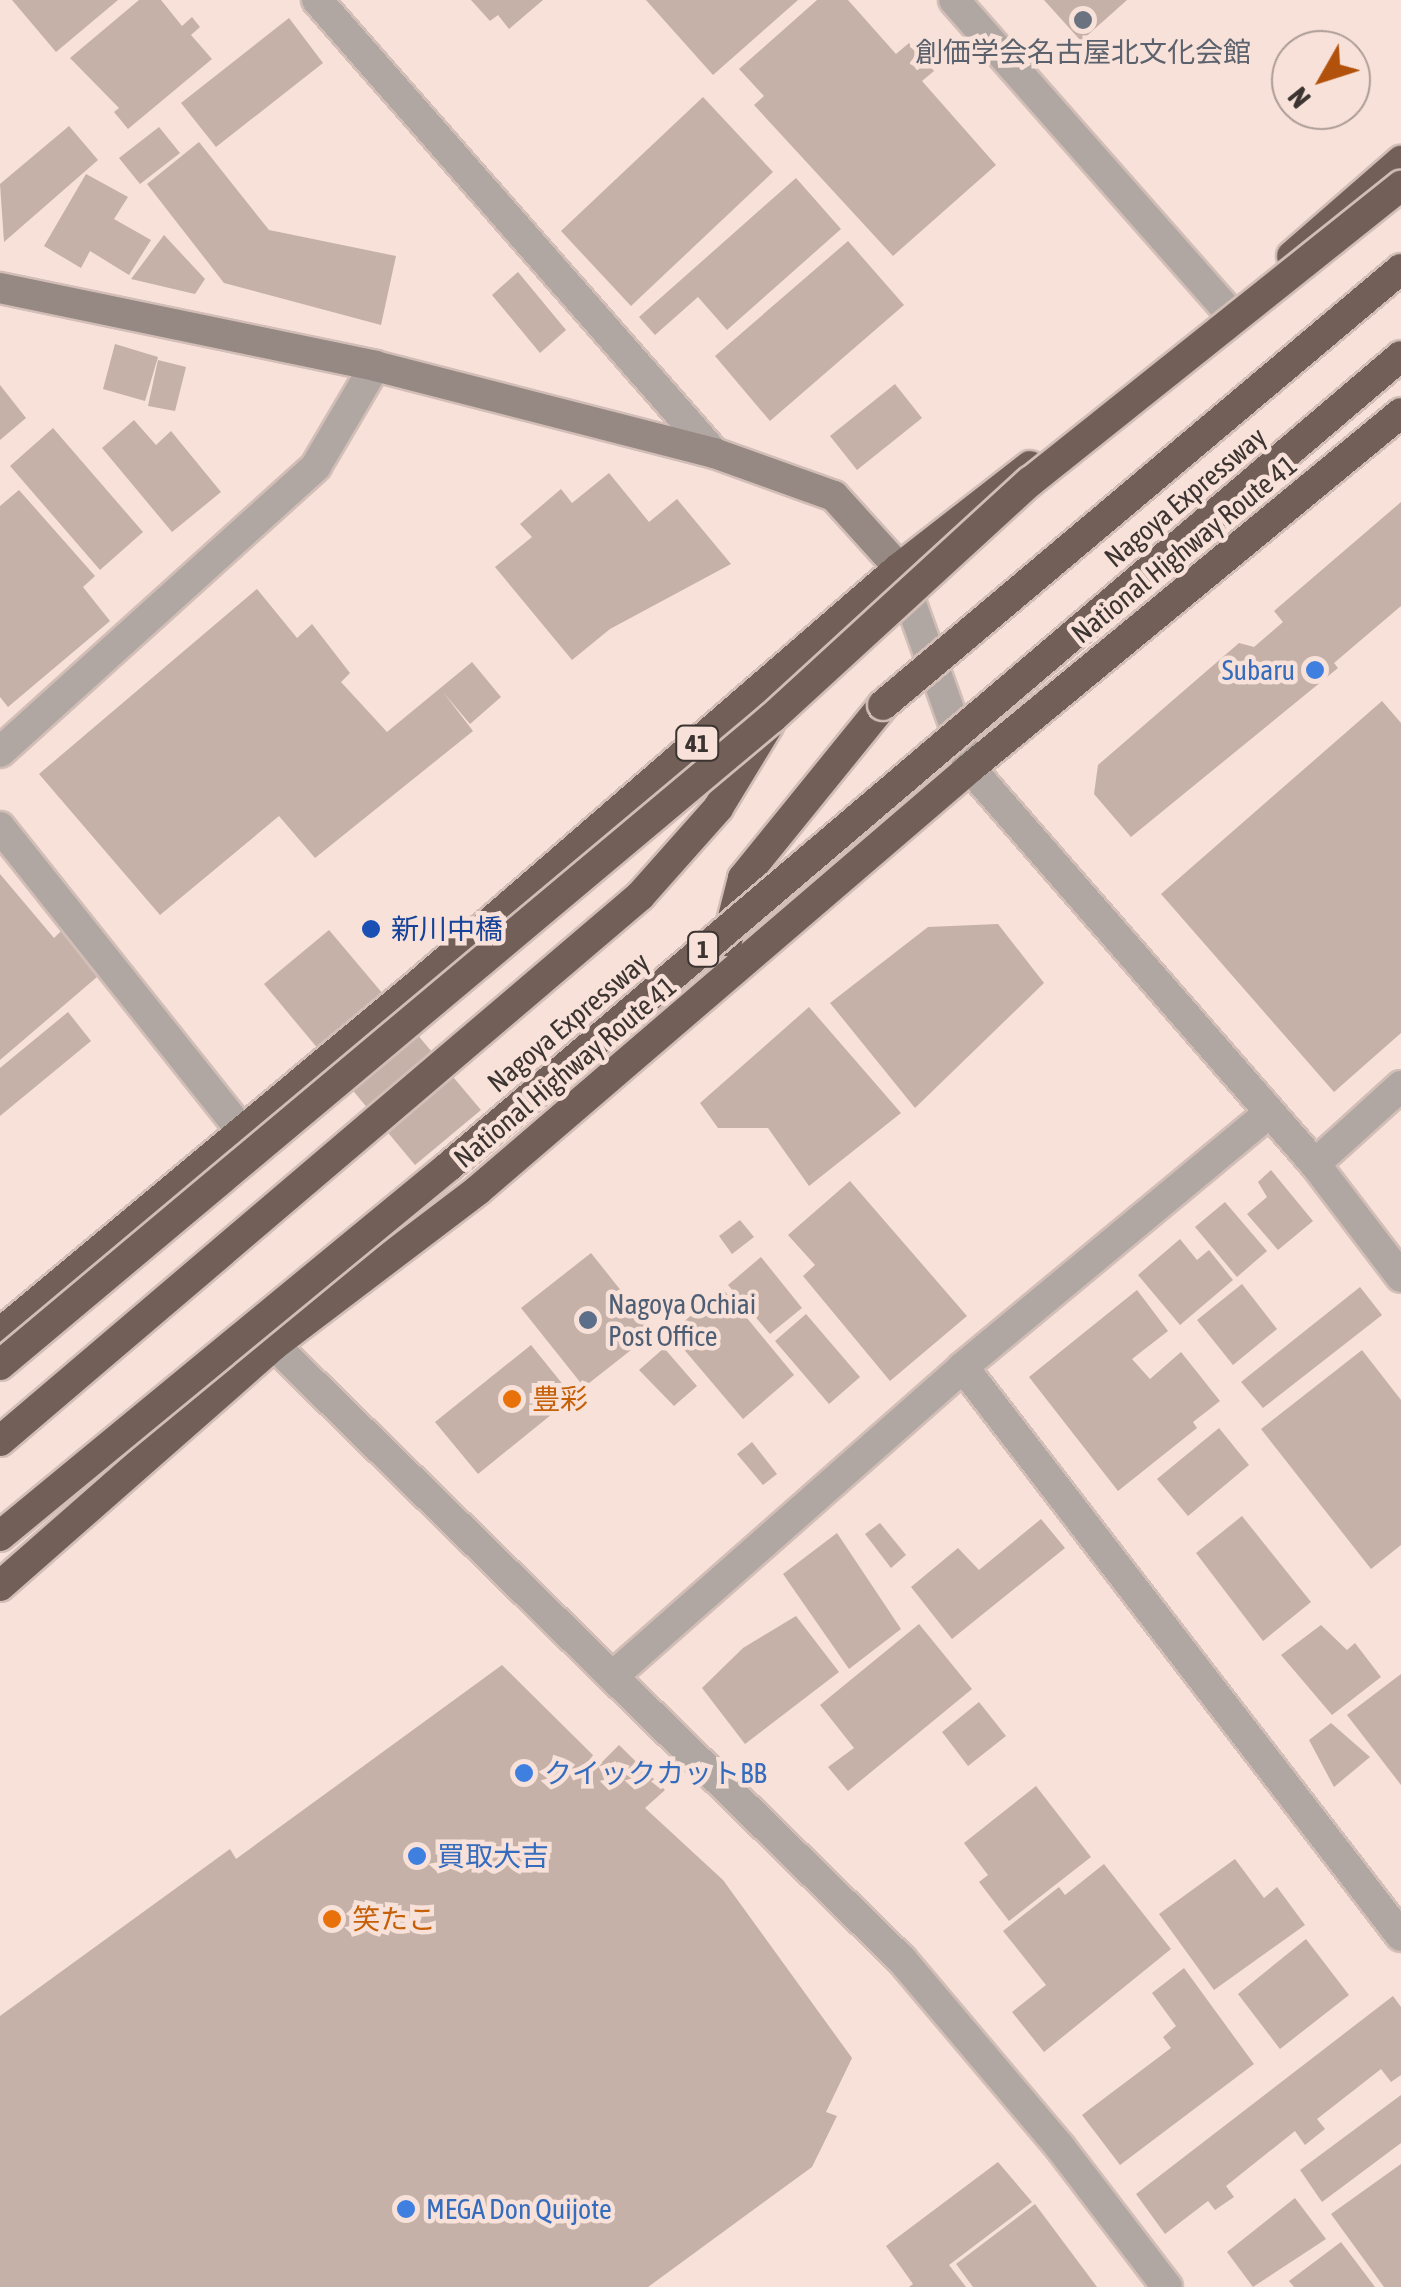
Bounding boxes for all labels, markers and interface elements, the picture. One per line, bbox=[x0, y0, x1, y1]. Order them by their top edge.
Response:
marker: 創価学会名古屋北文化会館 bbox=[1072, 9, 1094, 31]
north arrow bbox=[1271, 30, 1371, 130]
place label: 創価学会名古屋北文化会館 bbox=[915, 35, 1251, 69]
text: N bbox=[1282, 81, 1317, 114]
street label: Nagoya Expressway bbox=[1097, 420, 1273, 574]
street label: National Highway Route 41 bbox=[1065, 448, 1303, 650]
place label: Subaru bbox=[1222, 653, 1295, 687]
marker: Subaru bbox=[1304, 659, 1326, 681]
road number: 41 bbox=[674, 723, 720, 763]
place label: 新川中橋 bbox=[391, 912, 503, 946]
marker: 新川中橋 bbox=[360, 918, 382, 940]
road number: 1 bbox=[686, 929, 720, 969]
street label: Nagoya Expressway bbox=[480, 945, 656, 1099]
street label: National Highway Route 41 bbox=[447, 969, 683, 1175]
place label: Nagoya Ochiai Post Office bbox=[608, 1287, 756, 1353]
marker: Nagoya Ochiai Post Office bbox=[577, 1309, 599, 1331]
place label: 豊彩 bbox=[532, 1382, 588, 1416]
marker: 豊彩 bbox=[501, 1388, 523, 1410]
place label: クイックカットBB bbox=[544, 1756, 767, 1790]
marker: クイックカットBB bbox=[513, 1762, 535, 1784]
place label: 買取大吉 bbox=[437, 1839, 549, 1873]
marker: 買取大吉 bbox=[406, 1845, 428, 1867]
place label: 笑たこ bbox=[352, 1902, 436, 1936]
marker: 笑たこ bbox=[321, 1908, 343, 1930]
place label: MEGA Don Quijote bbox=[426, 2192, 612, 2226]
marker: MEGA Don Quijote bbox=[395, 2198, 417, 2220]

